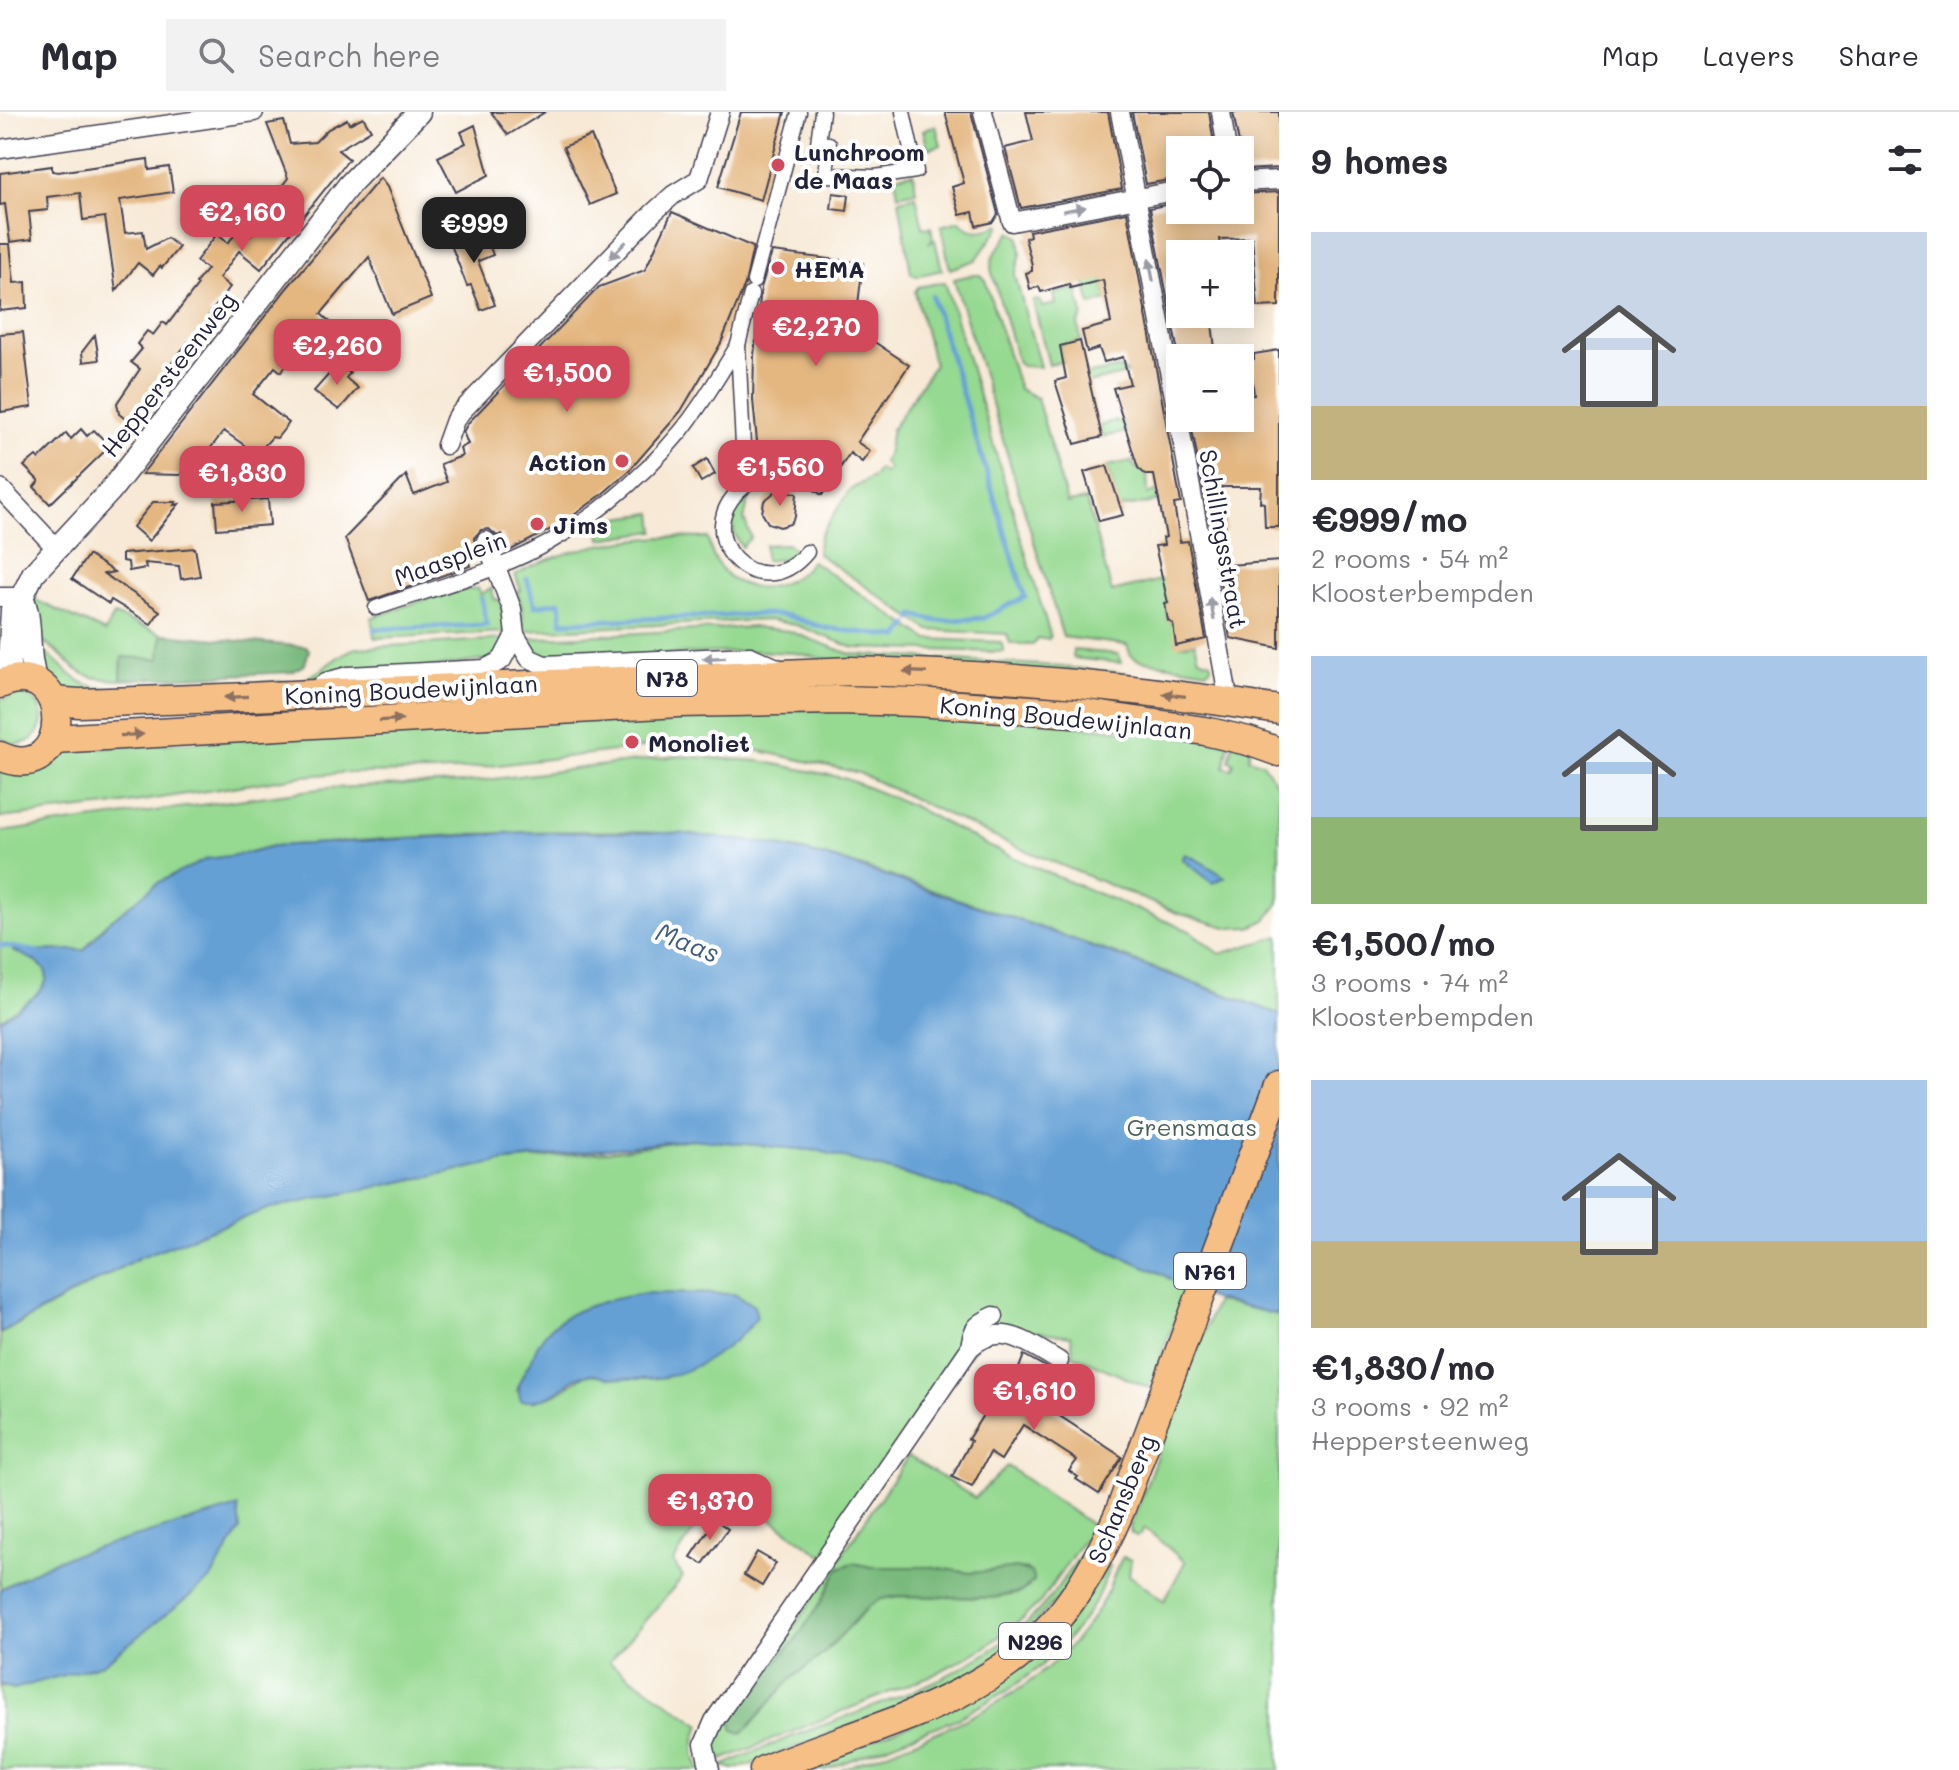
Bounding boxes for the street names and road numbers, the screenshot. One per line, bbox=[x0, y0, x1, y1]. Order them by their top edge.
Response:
street label: Heppersteenweg bbox=[94, 285, 242, 463]
street label: Schillingsstraat bbox=[1193, 447, 1255, 631]
street label: Maasplein bbox=[390, 523, 510, 593]
road number: N78 bbox=[637, 660, 697, 696]
street label: Koning Boudewijnlaan bbox=[284, 667, 538, 711]
street label: Koning Boudewijnlaan bbox=[938, 688, 1194, 746]
road number: N761 bbox=[1174, 1253, 1246, 1289]
street label: Schansberg bbox=[1080, 1430, 1162, 1568]
road number: N296 bbox=[999, 1623, 1071, 1659]

